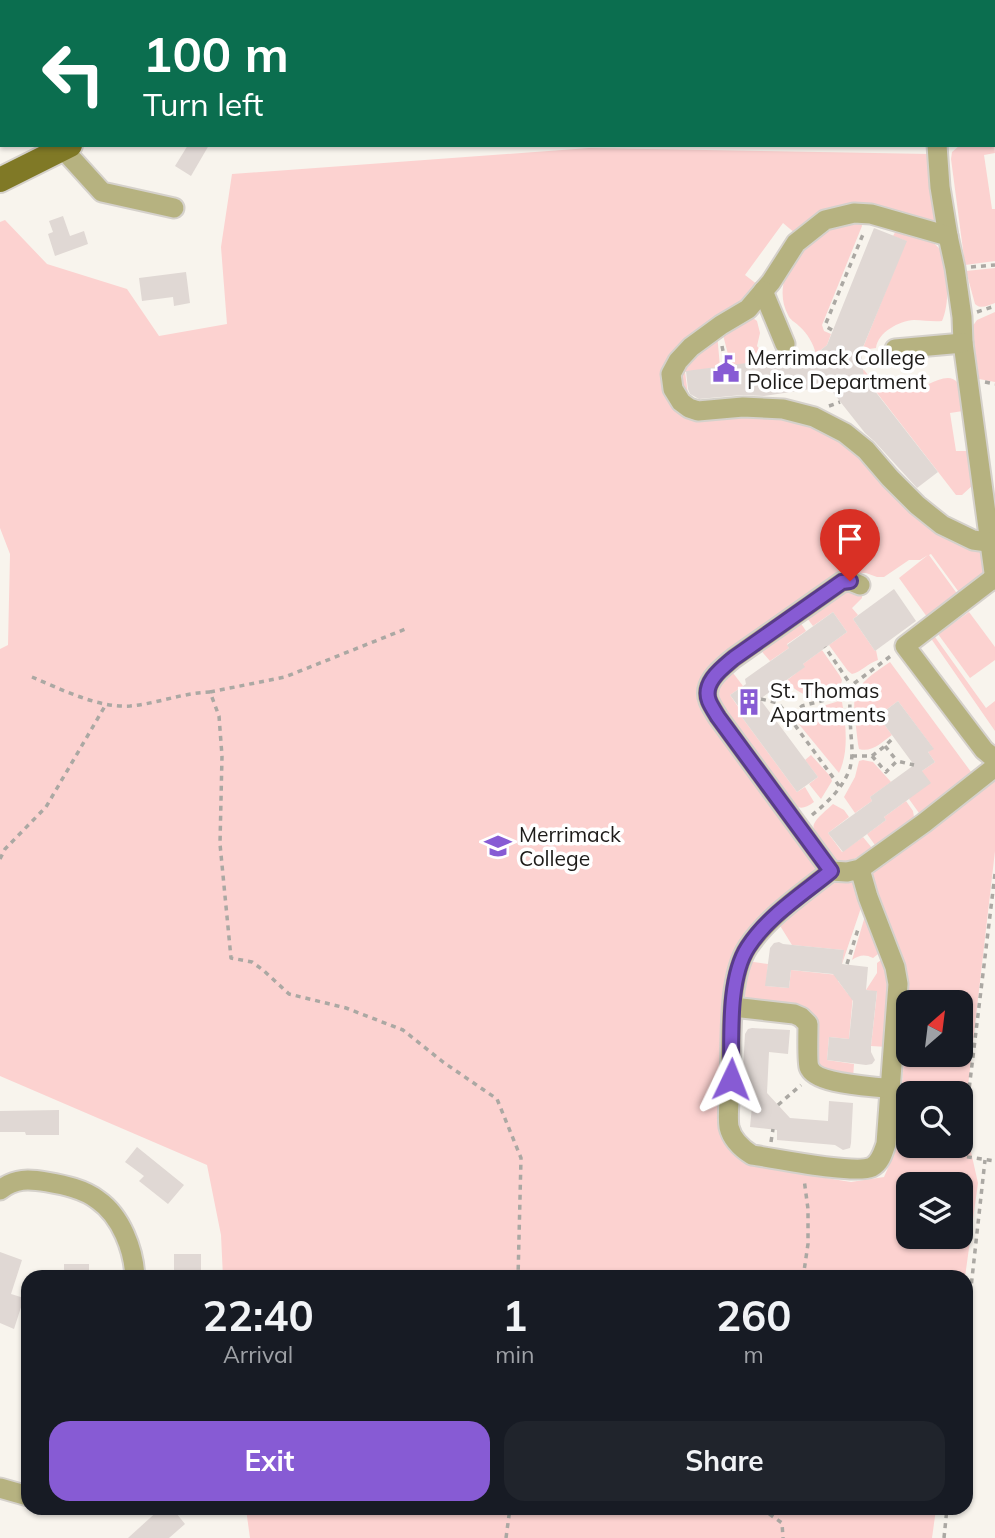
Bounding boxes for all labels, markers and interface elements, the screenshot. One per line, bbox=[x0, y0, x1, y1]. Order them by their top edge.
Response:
text: 100 m bbox=[143, 23, 289, 84]
icon: left bbox=[28, 28, 119, 119]
text: Turn left bbox=[143, 84, 263, 124]
place label: Merrimack College Police Department bbox=[747, 344, 927, 394]
public building icon: Merrimack College Police Department bbox=[711, 354, 741, 384]
pin bbox=[820, 509, 880, 581]
icon: arrive bbox=[831, 520, 869, 558]
place label: St. Thomas Apartments bbox=[770, 677, 886, 727]
building icon: St. Thomas Apartments bbox=[734, 687, 764, 717]
place label: Merrimack College bbox=[519, 821, 621, 871]
school or university icon: Merrimack College bbox=[483, 831, 513, 861]
north arrow bbox=[896, 990, 973, 1068]
map controls bbox=[896, 990, 973, 1249]
position arrow bbox=[694, 1042, 768, 1116]
button: search bbox=[896, 1081, 973, 1158]
button: layers bbox=[896, 1172, 973, 1249]
text: 22:40 bbox=[203, 1289, 314, 1342]
text: 1 bbox=[502, 1289, 527, 1342]
text: 260 bbox=[716, 1289, 791, 1342]
text: Arrival bbox=[223, 1340, 293, 1369]
text: min bbox=[495, 1340, 534, 1369]
text: m bbox=[744, 1340, 764, 1369]
button: Exit bbox=[49, 1421, 490, 1501]
button: Share bbox=[504, 1421, 945, 1501]

